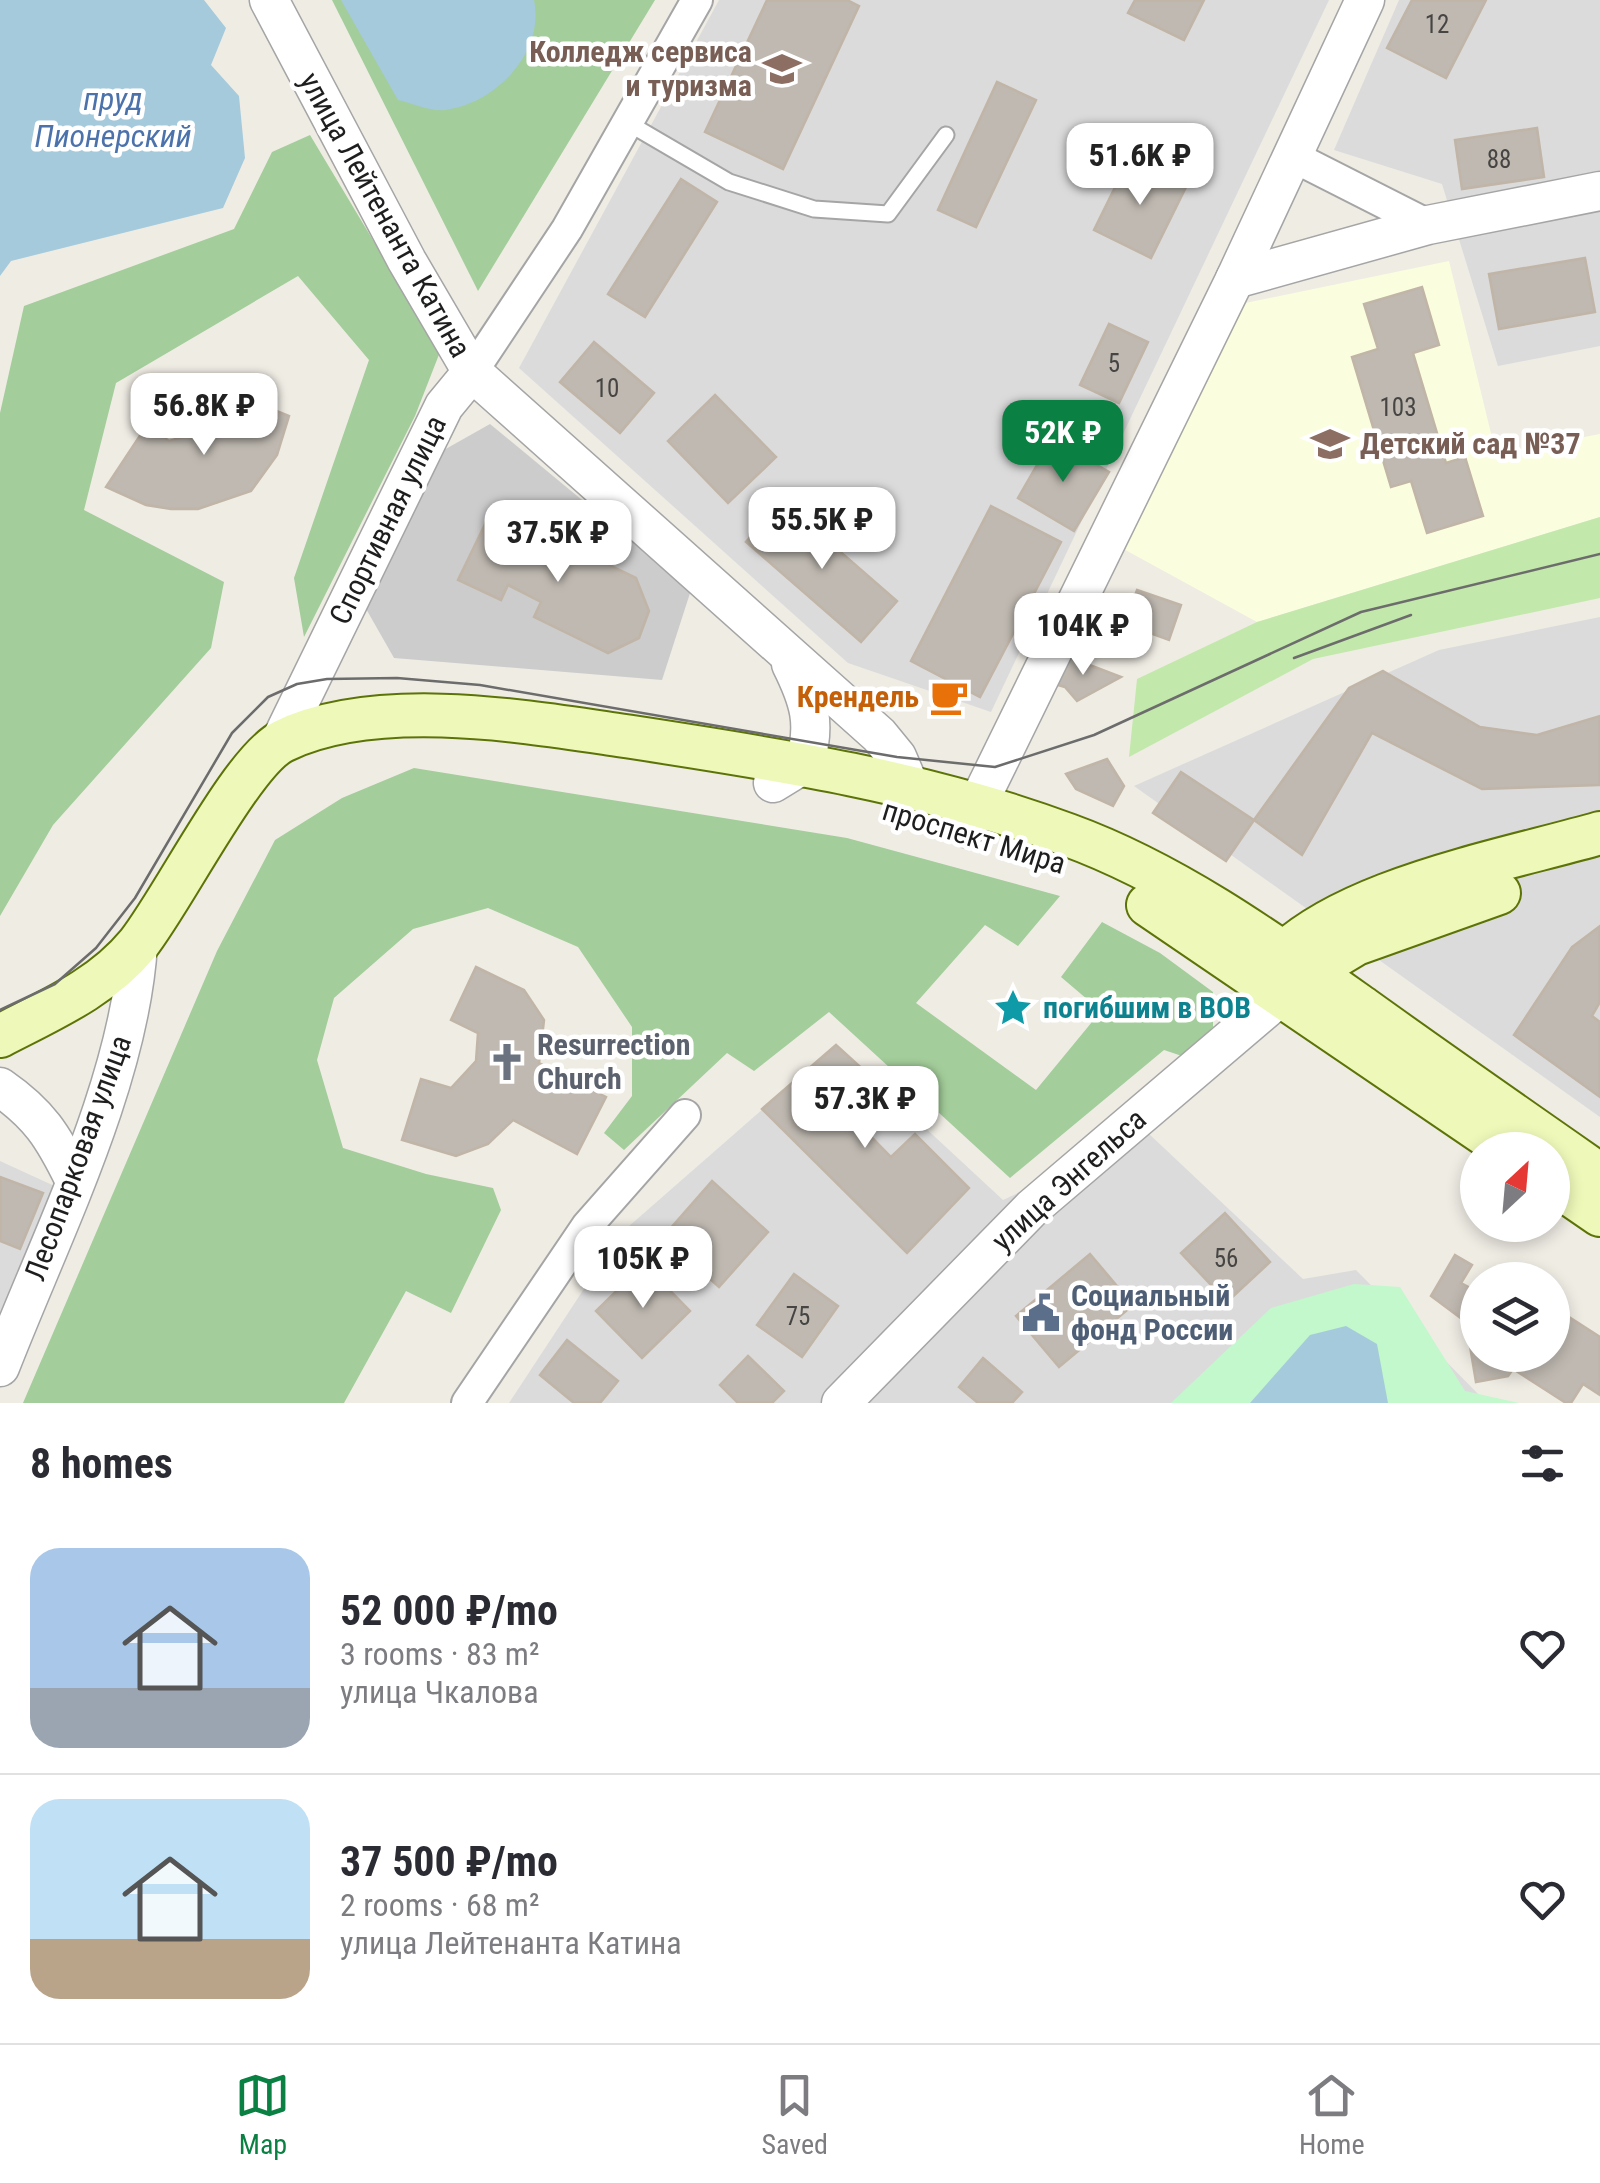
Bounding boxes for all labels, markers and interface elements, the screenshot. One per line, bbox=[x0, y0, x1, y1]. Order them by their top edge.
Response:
house number: 12 bbox=[1425, 10, 1449, 39]
place label: Колледж сервиса и туризма bbox=[529, 34, 752, 103]
school or university icon: Колледж сервиса и туризма bbox=[761, 48, 803, 90]
street label: улица Лейтенанта Катина bbox=[293, 66, 478, 363]
water label: пруд Пионерский bbox=[34, 80, 192, 155]
pin: 51.6K ₽ bbox=[1048, 123, 1232, 208]
text: 51.6K ₽ bbox=[1089, 136, 1191, 174]
house number: 88 bbox=[1487, 145, 1511, 174]
house number: 5 bbox=[1108, 349, 1120, 378]
pin: 56.8K ₽ bbox=[112, 373, 296, 458]
house number: 10 bbox=[595, 374, 619, 403]
text: 56.8K ₽ bbox=[153, 386, 255, 424]
house number: 103 bbox=[1379, 393, 1417, 422]
pin: 52K ₽ bbox=[993, 400, 1133, 485]
street label: Спортивная улица bbox=[322, 410, 453, 630]
text: 52K ₽ bbox=[1024, 413, 1102, 451]
school or university icon: Детский сад №37 bbox=[1309, 423, 1351, 465]
place label: Детский сад №37 bbox=[1360, 426, 1581, 461]
pin: 55.5K ₽ bbox=[730, 487, 914, 572]
pin: 37.5K ₽ bbox=[466, 500, 650, 585]
text: 55.5K ₽ bbox=[771, 500, 873, 538]
text: 37.5K ₽ bbox=[507, 513, 609, 551]
pin: 104K ₽ bbox=[1002, 593, 1164, 678]
text: 104K ₽ bbox=[1036, 606, 1130, 644]
cafe icon: Крендель bbox=[928, 676, 970, 718]
place label: Крендель bbox=[797, 679, 919, 714]
street label: проспект Мира bbox=[878, 792, 1070, 881]
place icon: погибшим в ВОВ bbox=[992, 987, 1034, 1029]
place label: погибшим в ВОВ bbox=[1043, 990, 1251, 1025]
place label: Resurrection Church bbox=[537, 1027, 691, 1096]
street label: Лесопарковая улица bbox=[17, 1030, 138, 1285]
church icon: Resurrection Church bbox=[486, 1041, 528, 1083]
pin: 57.3K ₽ bbox=[773, 1066, 957, 1151]
text: 57.3K ₽ bbox=[814, 1079, 916, 1117]
street label: улица Энгельса bbox=[984, 1101, 1153, 1258]
north arrow bbox=[1460, 1132, 1570, 1242]
map controls bbox=[1460, 1132, 1570, 1372]
pin: 105K ₽ bbox=[562, 1226, 724, 1311]
text: 105K ₽ bbox=[596, 1239, 690, 1277]
house number: 56 bbox=[1214, 1244, 1238, 1273]
button: layers bbox=[1460, 1262, 1570, 1372]
place label: Социальный фонд России bbox=[1071, 1278, 1233, 1347]
public building icon: Социальный фонд России bbox=[1020, 1292, 1062, 1334]
house number: 75 bbox=[786, 1302, 810, 1331]
icon: filters bbox=[1515, 1436, 1570, 1491]
text: 8 homes bbox=[30, 1439, 173, 1488]
text: 52 000 ₽/mo bbox=[340, 1586, 558, 1635]
icon: home bbox=[110, 1588, 230, 1708]
icon: heart bbox=[1515, 1621, 1570, 1676]
text: 3 rooms · 83 m² bbox=[340, 1635, 539, 1673]
text: улица Чкалова bbox=[340, 1673, 539, 1711]
text: 37 500 ₽/mo bbox=[340, 1837, 558, 1886]
icon: home bbox=[110, 1839, 230, 1959]
icon: heart bbox=[1515, 1872, 1570, 1927]
text: 2 rooms · 68 m² bbox=[340, 1886, 539, 1924]
text: улица Лейтенанта Катина bbox=[340, 1924, 682, 1962]
tab: Map bbox=[235, 2068, 290, 2161]
tab: Saved bbox=[761, 2068, 828, 2161]
tab: Home bbox=[1299, 2068, 1365, 2161]

